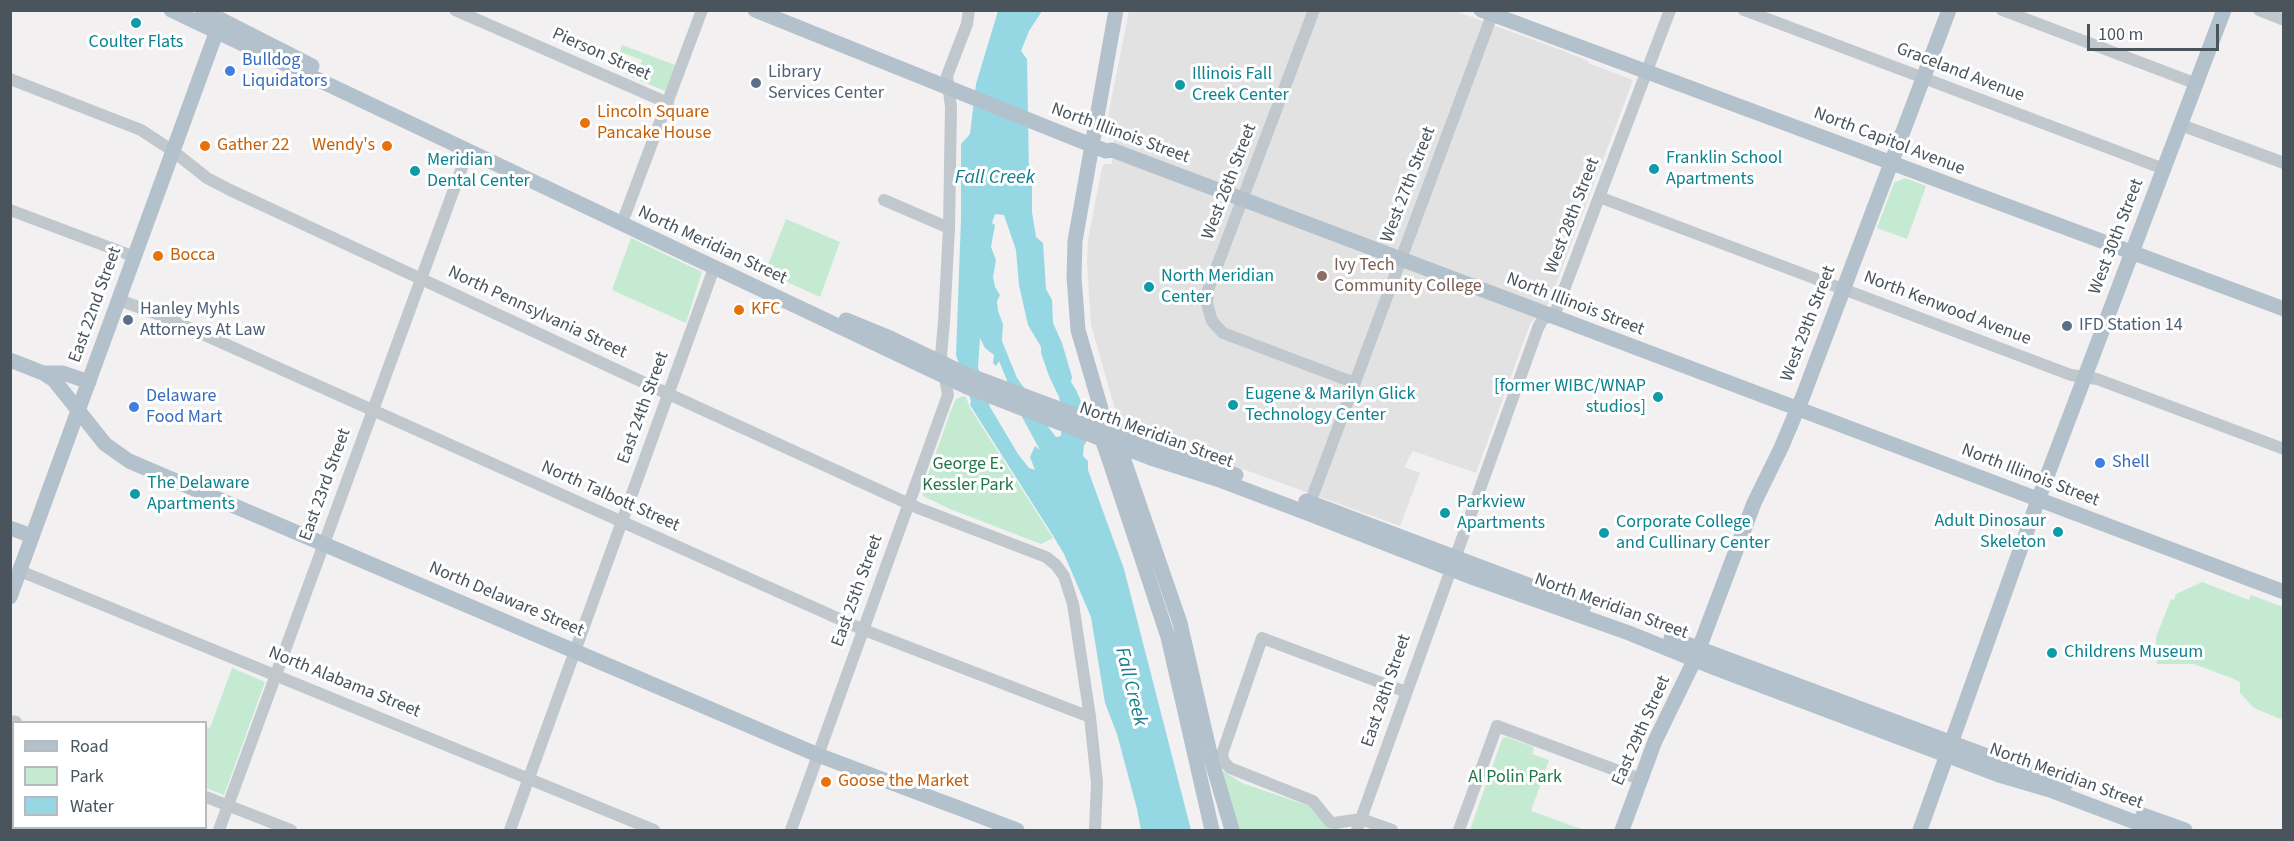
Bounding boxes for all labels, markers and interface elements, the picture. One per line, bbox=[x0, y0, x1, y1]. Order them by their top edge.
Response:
scale bar bbox=[2090, 12, 2222, 50]
marker: Coulter Flats bbox=[129, 16, 143, 30]
text: 100 m bbox=[2098, 22, 2143, 47]
street label: Pierson Street bbox=[548, 24, 654, 86]
place label: Coulter Flats bbox=[89, 32, 183, 54]
street label: Graceland Avenue bbox=[1893, 39, 2027, 107]
place label: Bulldog Liquidators bbox=[242, 50, 328, 92]
place label: Library Services Center bbox=[768, 62, 884, 104]
marker: Bulldog Liquidators bbox=[223, 64, 237, 78]
place label: Illinois Fall Creek Center bbox=[1192, 64, 1289, 106]
marker: Library Services Center bbox=[749, 76, 763, 90]
marker: Illinois Fall Creek Center bbox=[1173, 78, 1187, 92]
street label: North Illinois Street bbox=[1048, 99, 1192, 169]
place label: Lincoln Square Pancake House bbox=[597, 102, 711, 144]
street label: North Capitol Avenue bbox=[1810, 103, 1968, 181]
marker: Lincoln Square Pancake House bbox=[578, 116, 592, 130]
street label: West 26th Street bbox=[1198, 121, 1262, 243]
street label: West 27th Street bbox=[1377, 124, 1441, 246]
place label: Gather 22 bbox=[217, 135, 289, 157]
place label: Wendy's bbox=[312, 135, 375, 157]
marker: Gather 22 bbox=[198, 139, 212, 153]
marker: Wendy's bbox=[380, 139, 394, 153]
place label: Franklin School Apartments bbox=[1666, 148, 1782, 190]
place label: Meridian Dental Center bbox=[427, 150, 530, 192]
street label: West 28th Street bbox=[1541, 155, 1605, 277]
marker: Franklin School Apartments bbox=[1647, 162, 1661, 176]
marker: Meridian Dental Center bbox=[408, 164, 422, 178]
water label: Fall Creek bbox=[955, 167, 1035, 191]
street label: West 30th Street bbox=[2085, 176, 2149, 298]
street label: North Meridian Street bbox=[634, 202, 790, 290]
street label: East 22nd Street bbox=[65, 244, 127, 366]
place label: Bocca bbox=[170, 245, 215, 267]
marker: Bocca bbox=[151, 249, 165, 263]
place label: Ivy Tech Community College bbox=[1334, 255, 1482, 298]
street label: North Pennsylvania Street bbox=[444, 262, 630, 364]
street label: West 29th Street bbox=[1777, 263, 1841, 385]
place label: North Meridian Center bbox=[1161, 266, 1274, 308]
street label: North Kenwood Avenue bbox=[1860, 267, 2034, 351]
marker: Ivy Tech Community College bbox=[1315, 269, 1329, 283]
street label: North Illinois Street bbox=[1503, 269, 1647, 341]
marker: North Meridian Center bbox=[1142, 280, 1156, 294]
place label: Hanley Myhls Attorneys At Law bbox=[140, 299, 265, 342]
place label: KFC bbox=[751, 299, 780, 321]
marker: KFC bbox=[732, 303, 746, 317]
marker: Hanley Myhls Attorneys At Law bbox=[121, 313, 135, 327]
place label: IFD Station 14 bbox=[2079, 315, 2183, 337]
marker: IFD Station 14 bbox=[2060, 319, 2074, 333]
street label: East 24th Street bbox=[614, 349, 674, 467]
place label: [former WIBC/WNAP studios] bbox=[1494, 376, 1646, 418]
place label: Eugene & Marilyn Glick Technology Center bbox=[1245, 384, 1415, 426]
place label: Delaware Food Mart bbox=[146, 386, 222, 428]
marker: [former WIBC/WNAP studios] bbox=[1651, 390, 1665, 404]
street label: North Meridian Street bbox=[1076, 398, 1236, 474]
marker: Eugene & Marilyn Glick Technology Center bbox=[1226, 398, 1240, 412]
marker: Delaware Food Mart bbox=[127, 400, 141, 414]
street label: East 23rd Street bbox=[296, 426, 356, 544]
street label: North Illinois Street bbox=[1958, 440, 2102, 512]
place label: Shell bbox=[2112, 452, 2150, 474]
park label: George E. Kessler Park bbox=[922, 454, 1014, 496]
marker: Shell bbox=[2093, 456, 2107, 470]
street label: North Talbott Street bbox=[538, 457, 682, 537]
place label: The Delaware Apartments bbox=[147, 473, 249, 516]
marker: The Delaware Apartments bbox=[128, 487, 142, 501]
place label: Parkview Apartments bbox=[1457, 492, 1545, 534]
marker: Parkview Apartments bbox=[1438, 506, 1452, 520]
place label: Adult Dinosaur Skeleton bbox=[1934, 511, 2046, 554]
place label: Corporate College and Cullinary Center bbox=[1616, 512, 1770, 554]
marker: Adult Dinosaur Skeleton bbox=[2051, 525, 2065, 539]
marker: Corporate College and Cullinary Center bbox=[1597, 526, 1611, 540]
street label: East 25th Street bbox=[828, 532, 888, 650]
street label: North Delaware Street bbox=[425, 558, 587, 642]
street label: North Meridian Street bbox=[1531, 569, 1691, 645]
street label: East 28th Street bbox=[1358, 632, 1416, 750]
place label: Childrens Museum bbox=[2064, 642, 2203, 664]
street label: North Alabama Street bbox=[265, 643, 423, 723]
water label: Fall Creek bbox=[1109, 645, 1151, 729]
marker: Childrens Museum bbox=[2045, 646, 2059, 660]
street label: East 29th Street bbox=[1608, 673, 1676, 789]
legend bbox=[12, 721, 207, 829]
text: Road bbox=[70, 734, 109, 759]
street label: North Meridian Street bbox=[1986, 739, 2146, 815]
text: Park bbox=[70, 764, 104, 789]
park label: Al Polin Park bbox=[1468, 767, 1562, 789]
place label: Goose the Market bbox=[838, 771, 969, 793]
marker: Goose the Market bbox=[819, 775, 833, 789]
text: Water bbox=[70, 794, 114, 819]

